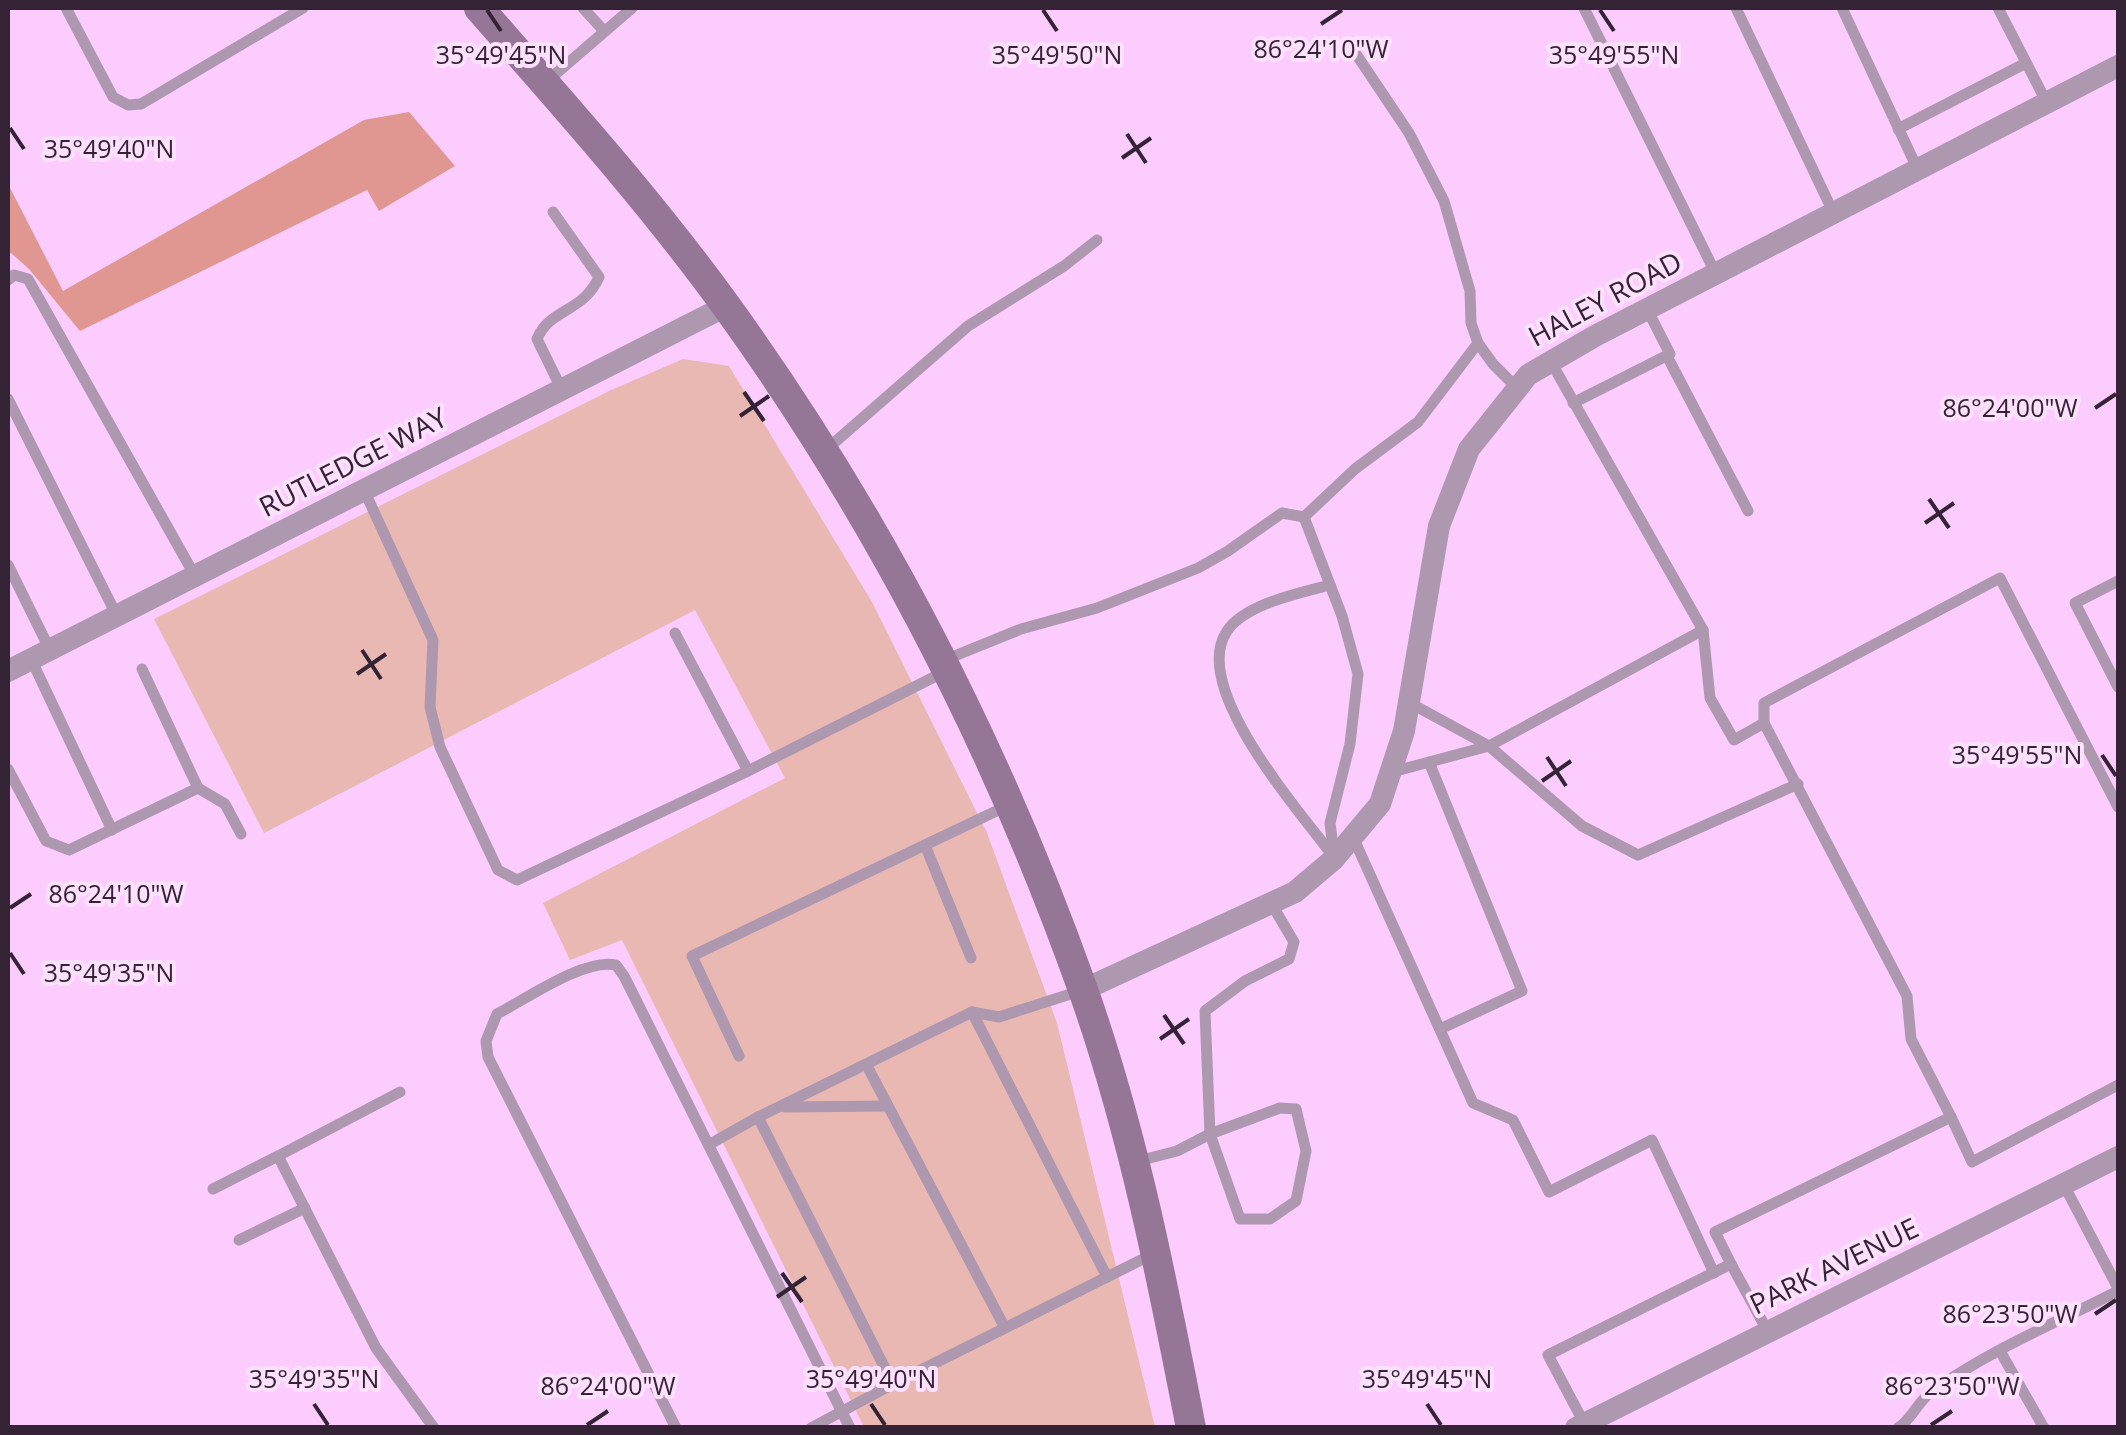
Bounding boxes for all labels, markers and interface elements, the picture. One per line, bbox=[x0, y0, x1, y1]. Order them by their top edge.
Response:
text: 86°24'10"W bbox=[1254, 31, 1389, 65]
text: 35°49'45"N bbox=[436, 37, 566, 71]
text: 35°49'50"N bbox=[992, 37, 1122, 71]
text: 35°49'55"N bbox=[1549, 37, 1679, 71]
text: 35°49'40"N bbox=[44, 131, 174, 165]
street label: HALEY ROAD bbox=[1521, 242, 1688, 354]
text: 86°24'00"W bbox=[1943, 390, 2078, 424]
street label: RUTLEDGE WAY bbox=[252, 397, 453, 525]
text: 35°49'55"N bbox=[1952, 737, 2082, 771]
text: 86°24'10"W bbox=[49, 876, 184, 910]
text: 35°49'35"N bbox=[44, 955, 174, 989]
street label: PARK AVENUE bbox=[1743, 1208, 1924, 1322]
text: 86°23'50"W bbox=[1943, 1296, 2078, 1330]
text: 35°49'35"N bbox=[249, 1361, 379, 1395]
text: 35°49'40"N bbox=[806, 1361, 936, 1395]
text: 35°49'45"N bbox=[1362, 1361, 1492, 1395]
text: 86°24'00"W bbox=[541, 1368, 676, 1402]
text: 86°23'50"W bbox=[1885, 1368, 2020, 1402]

